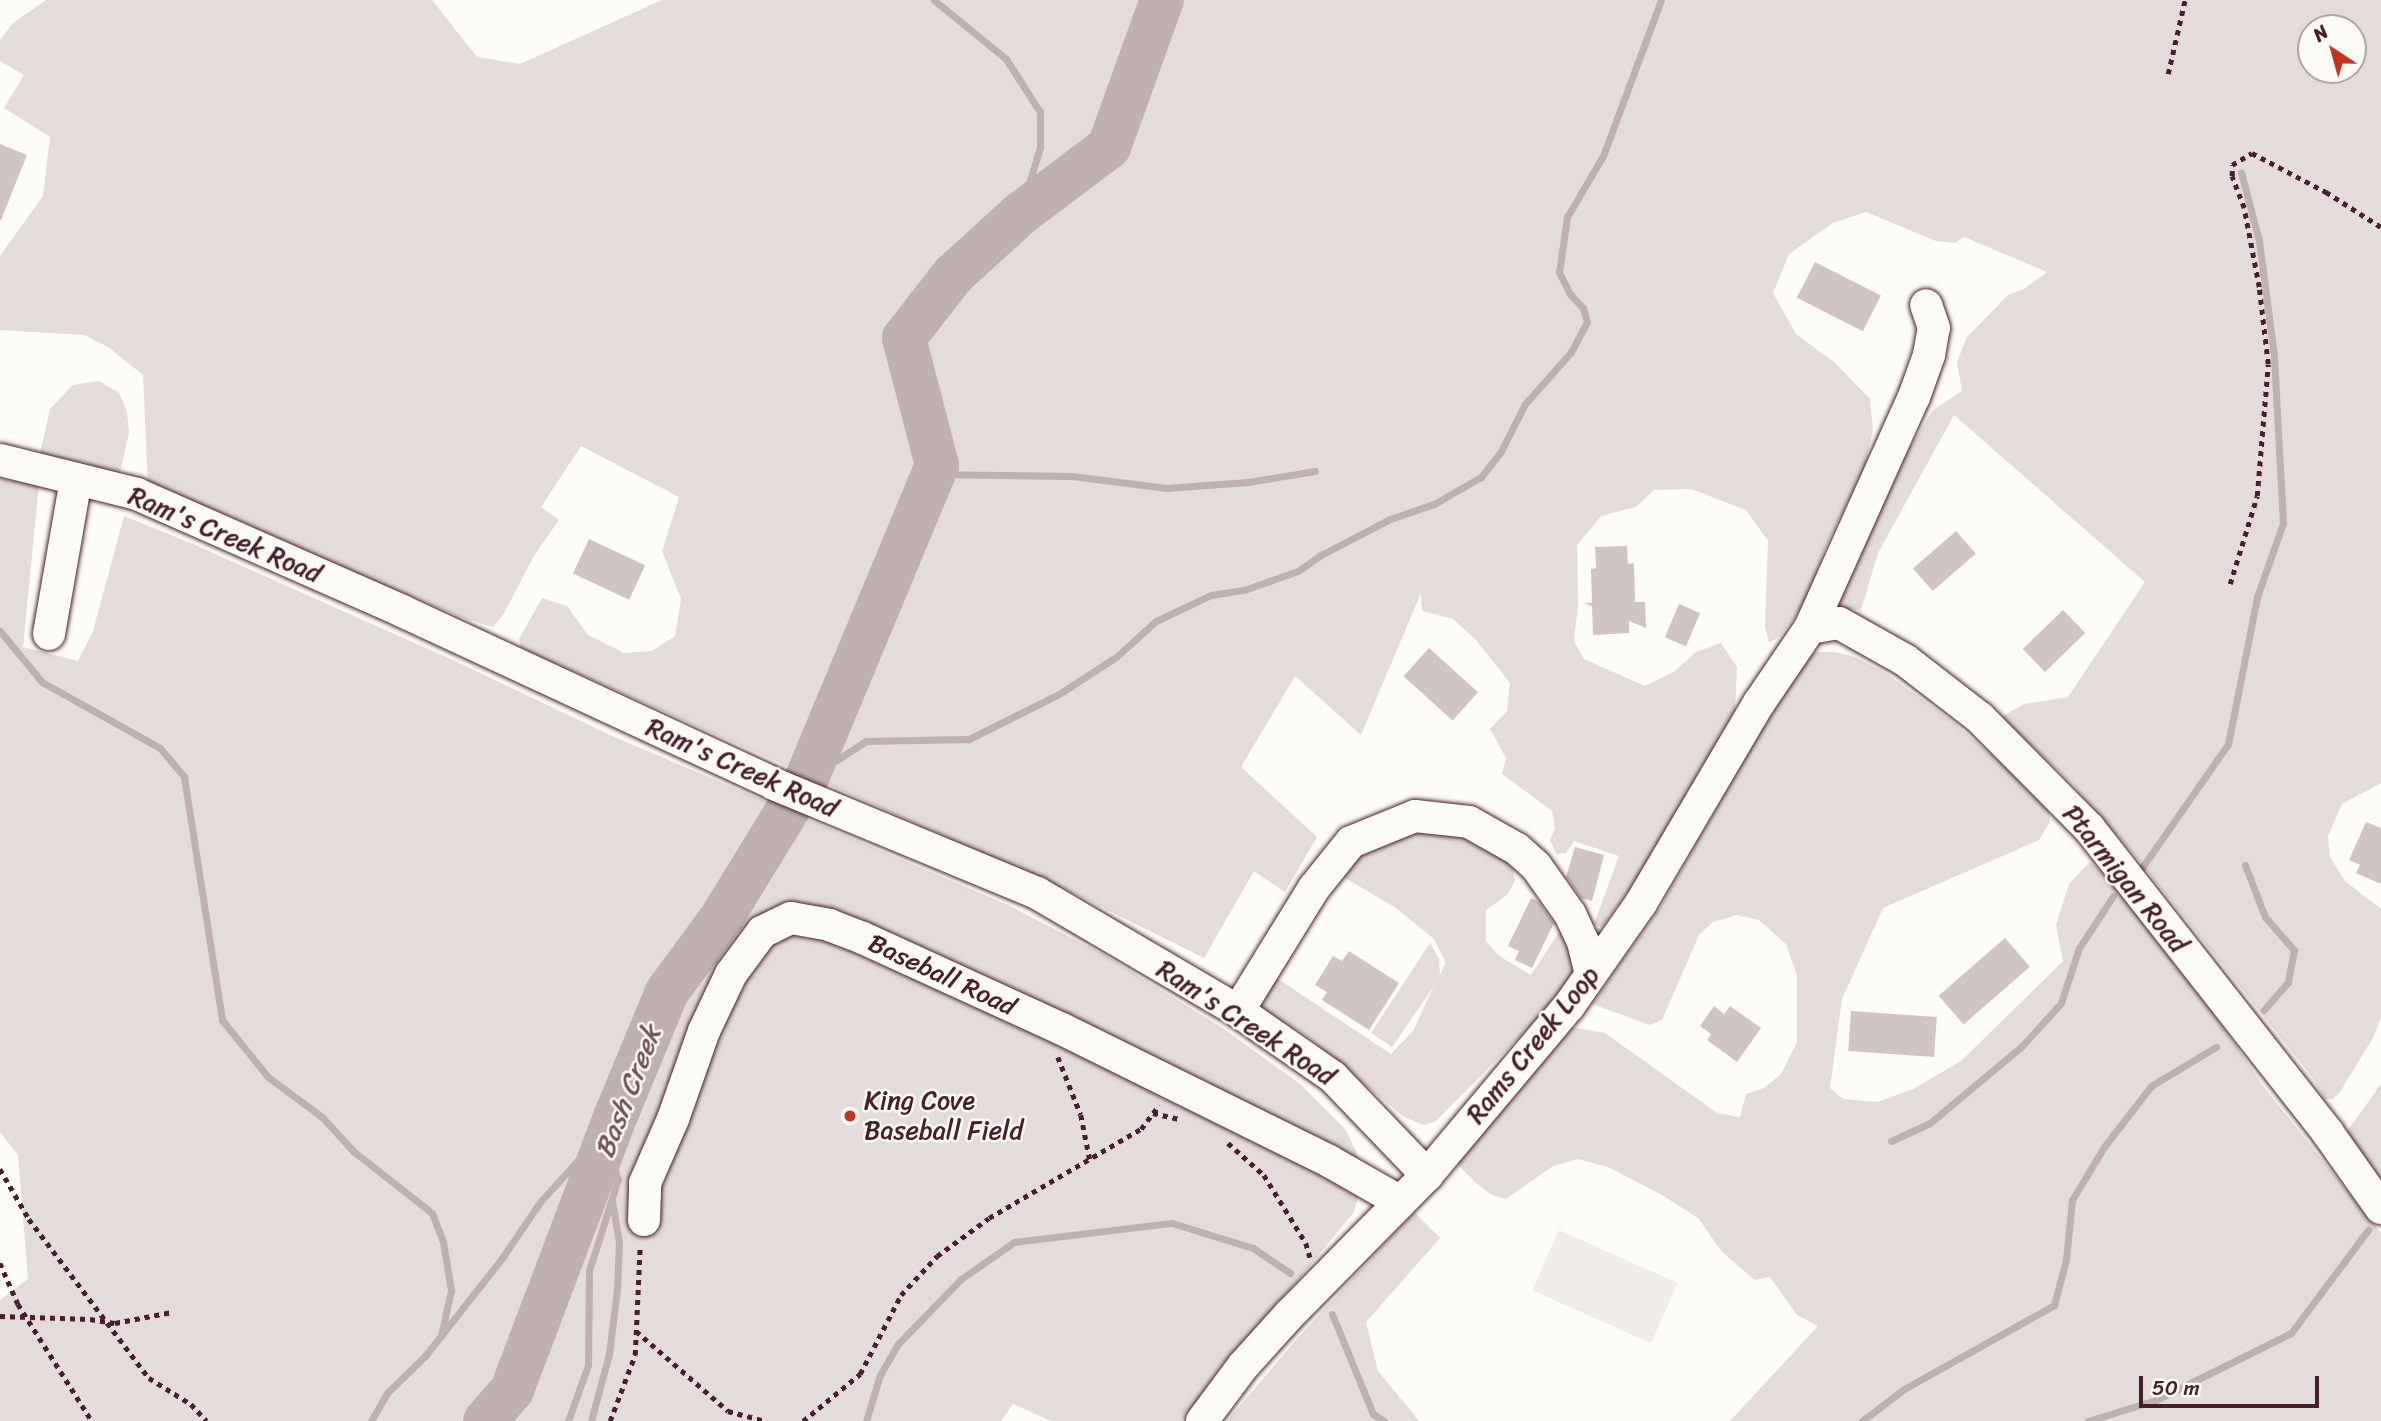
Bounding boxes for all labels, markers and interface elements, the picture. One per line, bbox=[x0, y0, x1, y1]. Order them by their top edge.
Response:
north arrow bbox=[2297, 14, 2367, 84]
text: N bbox=[2306, 16, 2336, 50]
street label: Ram's Creek Road bbox=[124, 480, 326, 590]
street label: Ram's Creek Road bbox=[641, 712, 843, 824]
street label: Ptarmigan Road bbox=[2056, 799, 2194, 959]
street label: Baseball Road bbox=[863, 927, 1021, 1023]
street label: Ram's Creek Road bbox=[1151, 953, 1341, 1093]
street label: Rams Creek Loop bbox=[1460, 960, 1606, 1130]
water label: Bash Creek bbox=[587, 1021, 669, 1163]
place label: King Cove Baseball Field bbox=[864, 1085, 1023, 1146]
marker: King Cove Baseball Field bbox=[842, 1108, 858, 1124]
scale bar bbox=[2143, 1362, 2323, 1406]
text: 50 m bbox=[2152, 1369, 2200, 1407]

